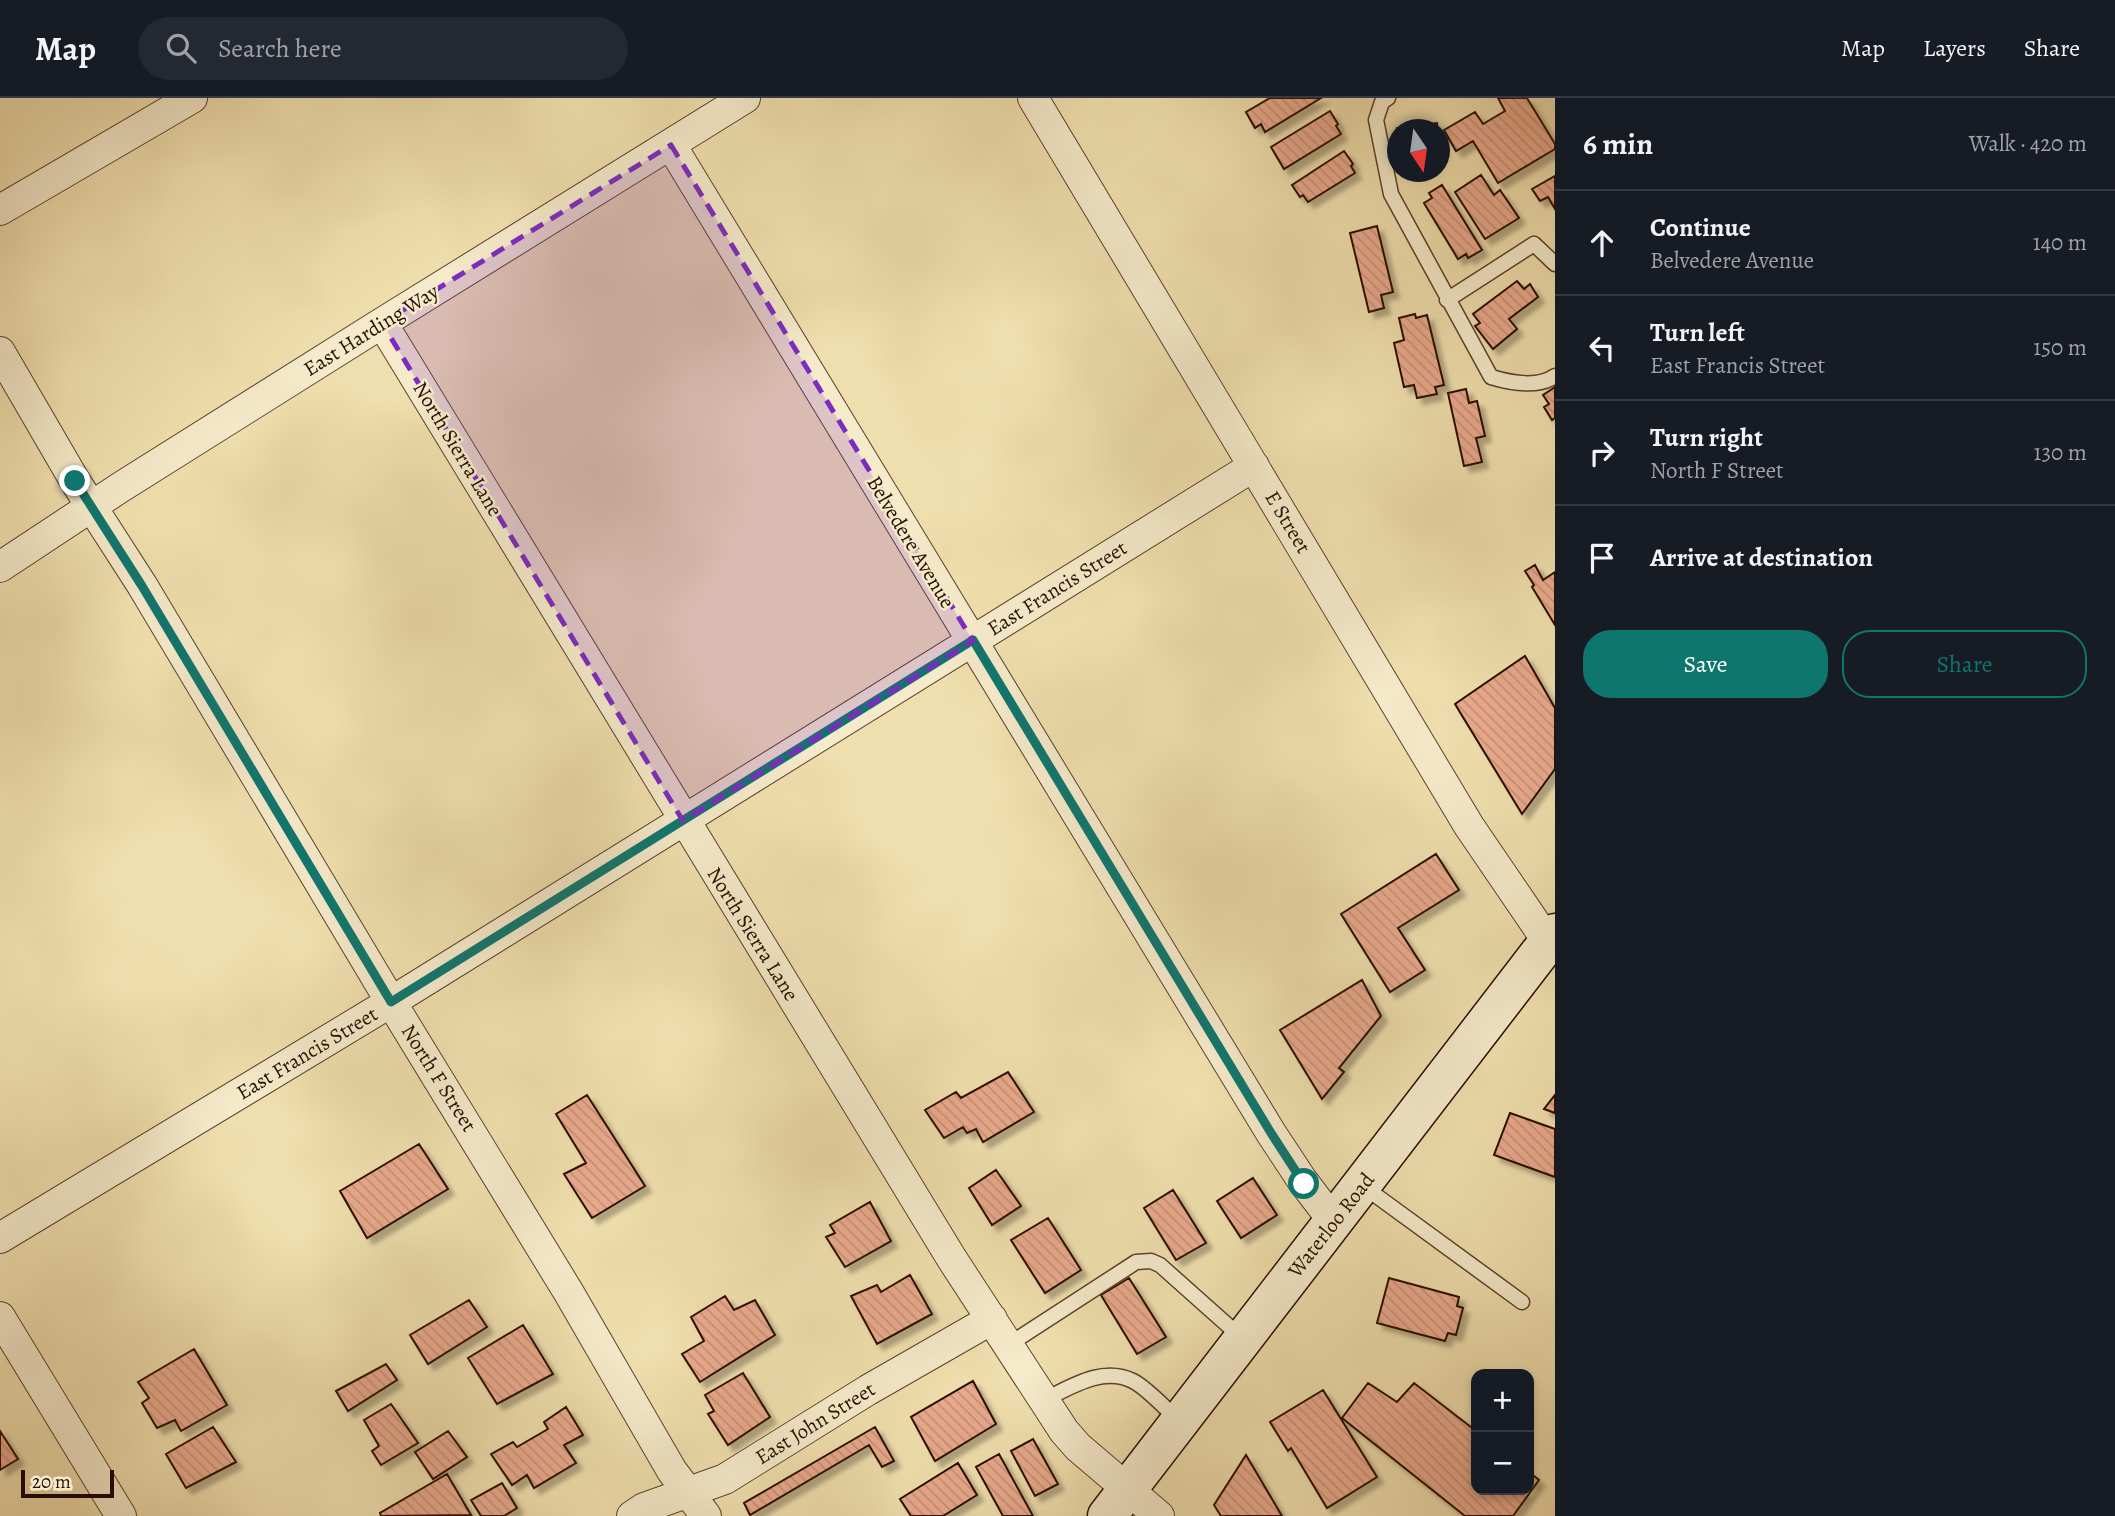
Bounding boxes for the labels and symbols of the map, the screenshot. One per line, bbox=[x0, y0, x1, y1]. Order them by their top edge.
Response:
north arrow bbox=[1387, 119, 1450, 182]
street label: East Harding Way bbox=[298, 277, 444, 383]
street label: North Sierra Lane bbox=[407, 376, 509, 522]
route end bbox=[59, 465, 90, 496]
street label: Belvedere Avenue bbox=[860, 471, 962, 613]
street label: E Street bbox=[1258, 486, 1318, 558]
street label: East Francis Street bbox=[982, 534, 1132, 642]
street label: North Sierra Lane bbox=[701, 862, 805, 1006]
street label: East Francis Street bbox=[231, 1000, 383, 1106]
street label: North F Street bbox=[395, 1019, 483, 1137]
street label: Waterloo Road bbox=[1281, 1166, 1381, 1284]
route start bbox=[1288, 1168, 1319, 1199]
street label: East John Street bbox=[750, 1375, 880, 1471]
scale bar bbox=[21, 1467, 114, 1499]

